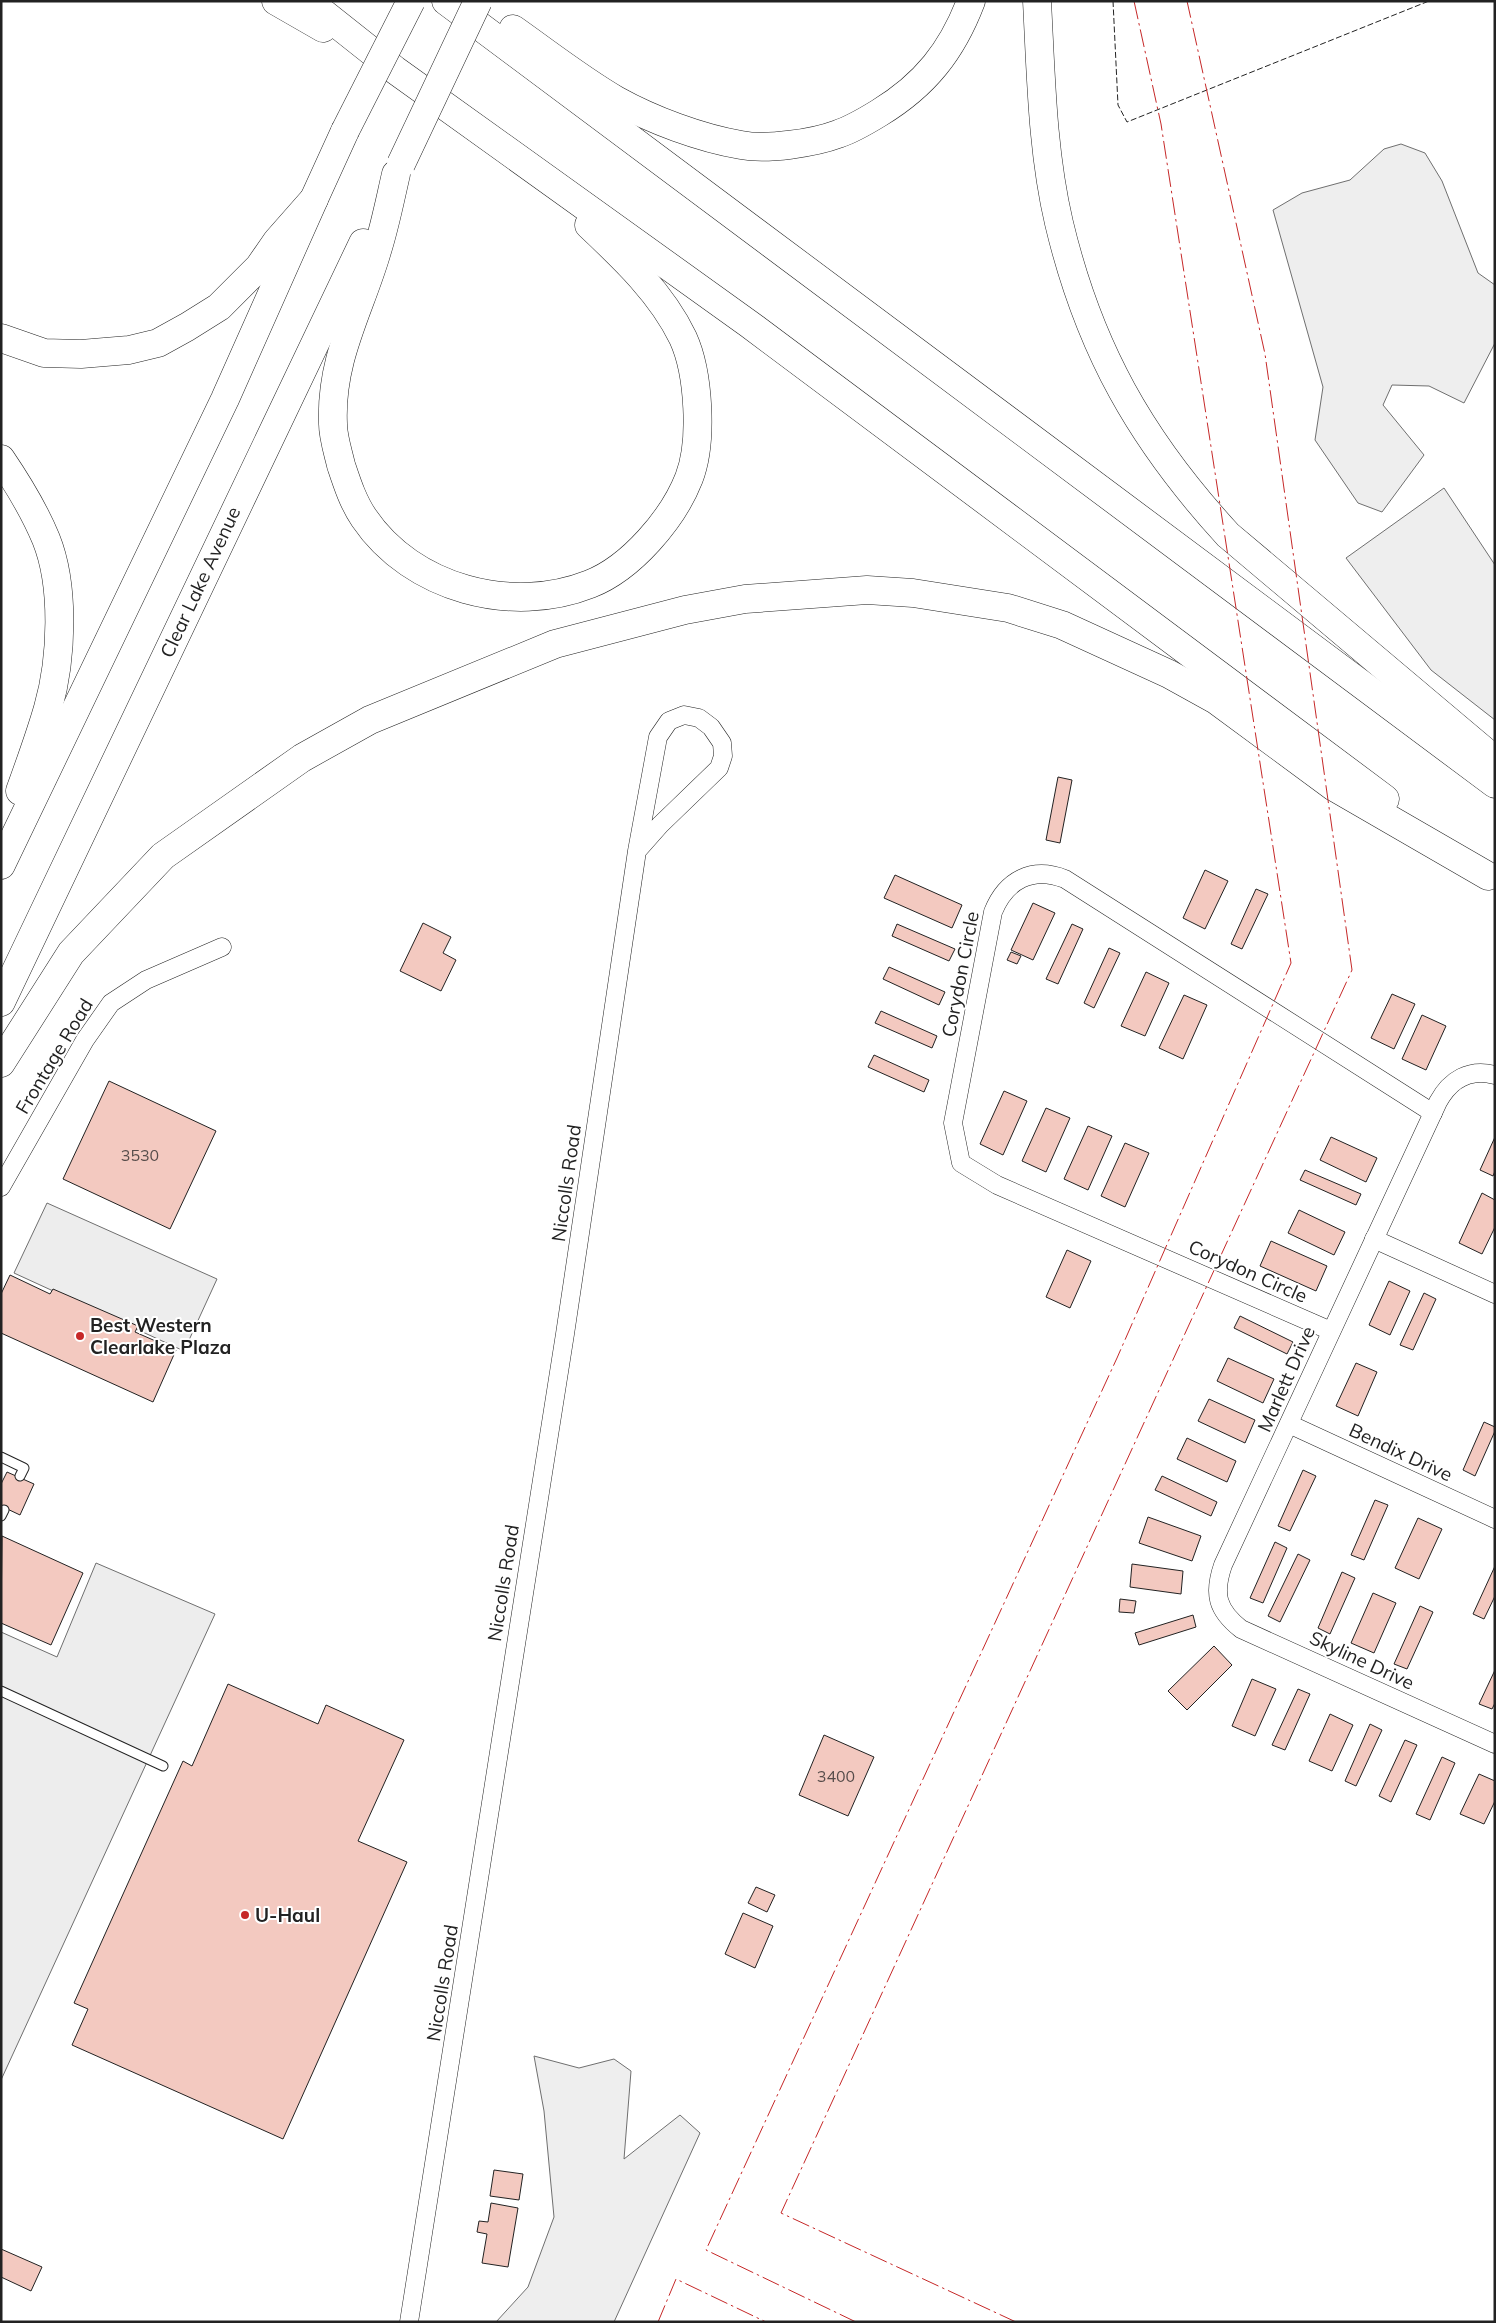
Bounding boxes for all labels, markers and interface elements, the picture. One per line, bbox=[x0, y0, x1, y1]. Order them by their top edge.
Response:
street label: Clear Lake Avenue bbox=[154, 503, 246, 661]
street label: Corydon Circle bbox=[936, 909, 984, 1039]
street label: Frontage Road bbox=[10, 994, 98, 1118]
street label: Niccolls Road bbox=[546, 1123, 586, 1243]
house number: 3530 bbox=[121, 1145, 159, 1165]
street label: Corydon Circle bbox=[1185, 1234, 1311, 1308]
place label: Best Western Clearlake Plaza bbox=[90, 1313, 231, 1359]
street label: Marlett Drive bbox=[1252, 1322, 1320, 1436]
marker: Best Western Clearlake Plaza bbox=[74, 1330, 86, 1342]
street label: Bendix Drive bbox=[1345, 1418, 1457, 1486]
street label: Niccolls Road bbox=[482, 1523, 524, 1643]
street label: Skyline Drive bbox=[1306, 1625, 1418, 1695]
house number: 3400 bbox=[817, 1766, 855, 1786]
place label: U-Haul bbox=[255, 1903, 320, 1927]
marker: U-Haul bbox=[239, 1909, 251, 1921]
street label: Niccolls Road bbox=[421, 1923, 463, 2043]

